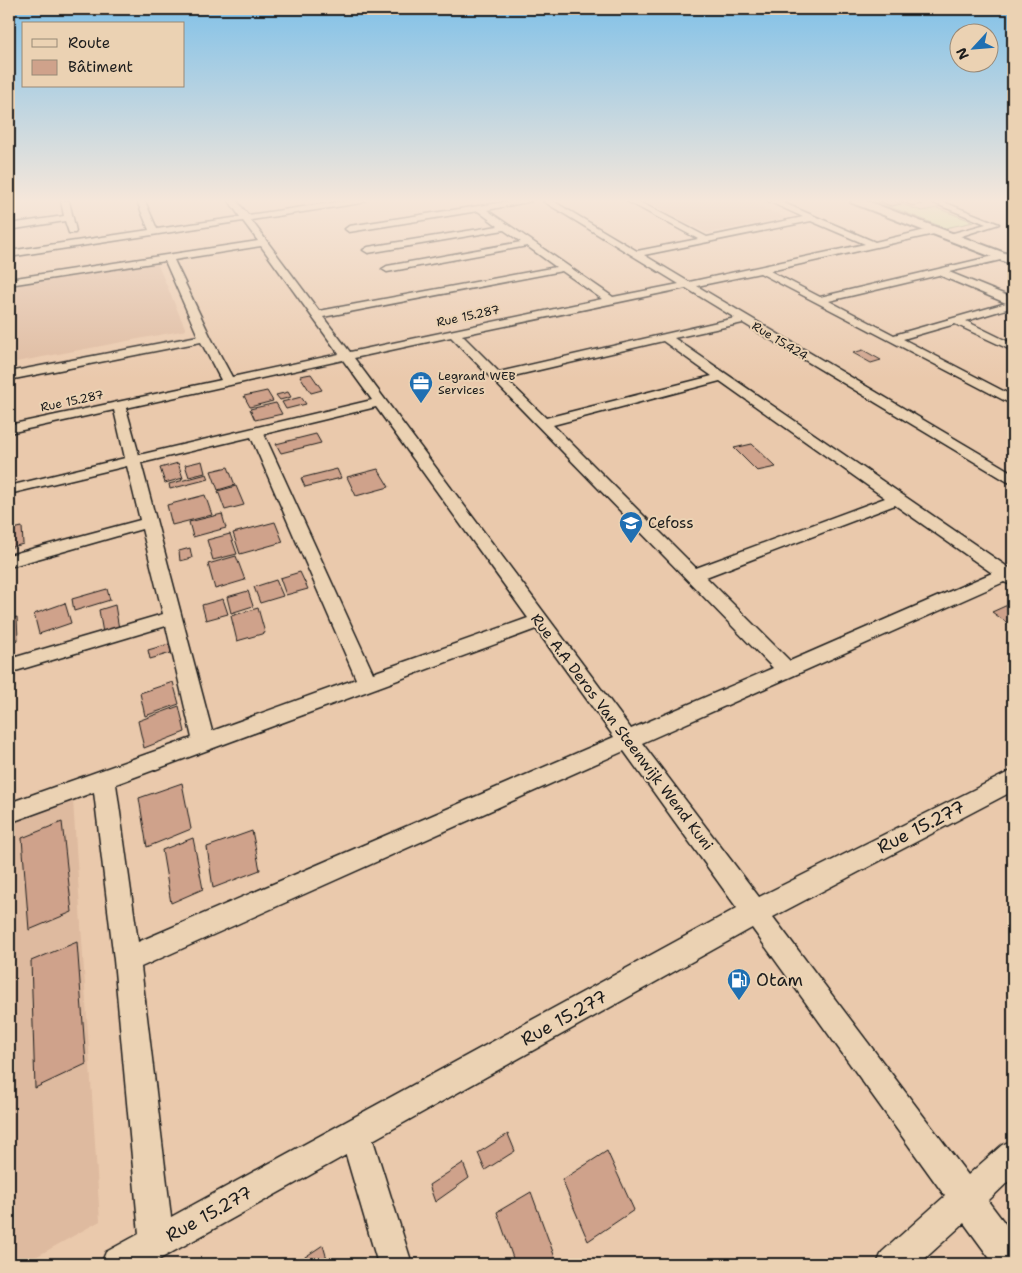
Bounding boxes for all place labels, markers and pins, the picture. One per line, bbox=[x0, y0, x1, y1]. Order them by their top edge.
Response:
place label: Legrand WEB Services bbox=[438, 368, 516, 398]
office icon: Legrand WEB Services bbox=[408, 370, 434, 404]
school or university icon: Cefoss bbox=[618, 510, 644, 544]
place label: Cefoss bbox=[648, 513, 694, 533]
fuel station icon: Otam bbox=[726, 967, 752, 1001]
place label: Otam bbox=[756, 968, 803, 992]

